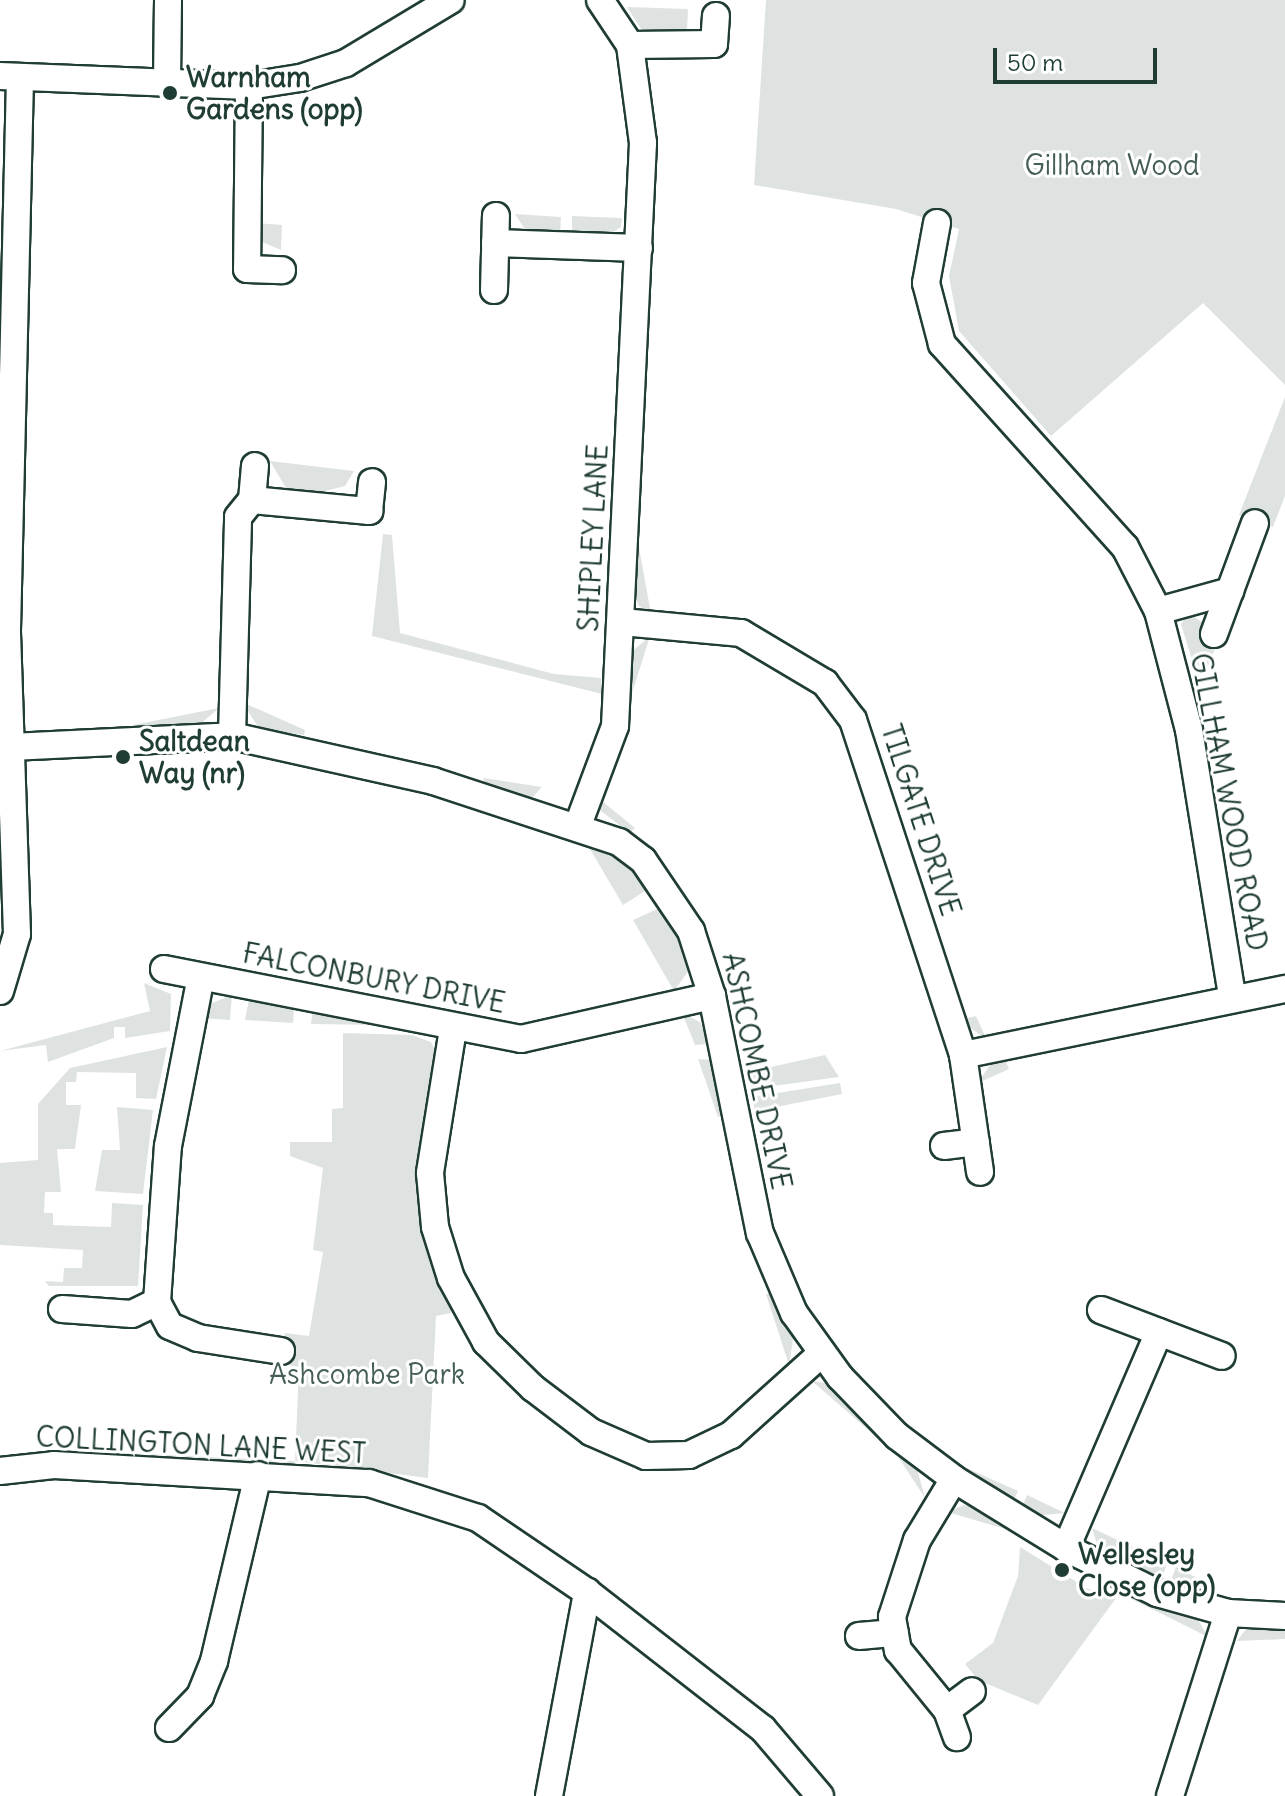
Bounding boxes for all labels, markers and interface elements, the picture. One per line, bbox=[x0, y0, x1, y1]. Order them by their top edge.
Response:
scale bar bbox=[997, 32, 1161, 82]
text: 50 m bbox=[1007, 47, 1063, 77]
place label: Warnham Gardens (opp) bbox=[186, 60, 363, 126]
marker: Warnham Gardens (opp) bbox=[161, 84, 179, 102]
park label: Gillham Wood bbox=[1025, 148, 1199, 182]
street label: SHIPLEY LANE bbox=[571, 443, 615, 633]
street label: GILLHAM WOOD ROAD bbox=[1184, 650, 1274, 954]
street label: TILGATE DRIVE bbox=[874, 720, 968, 920]
place label: Saltdean Way (nr) bbox=[139, 724, 250, 790]
marker: Saltdean Way (nr) bbox=[114, 748, 132, 766]
street label: FALCONBURY DRIVE bbox=[240, 936, 508, 1020]
street label: ASHCOMBE DRIVE bbox=[715, 950, 799, 1192]
park label: Ashcombe Park bbox=[269, 1357, 465, 1391]
street label: COLLINGTON LANE WEST bbox=[35, 1420, 367, 1470]
place label: Wellesley Close (opp) bbox=[1078, 1537, 1215, 1603]
marker: Wellesley Close (opp) bbox=[1053, 1561, 1071, 1579]

